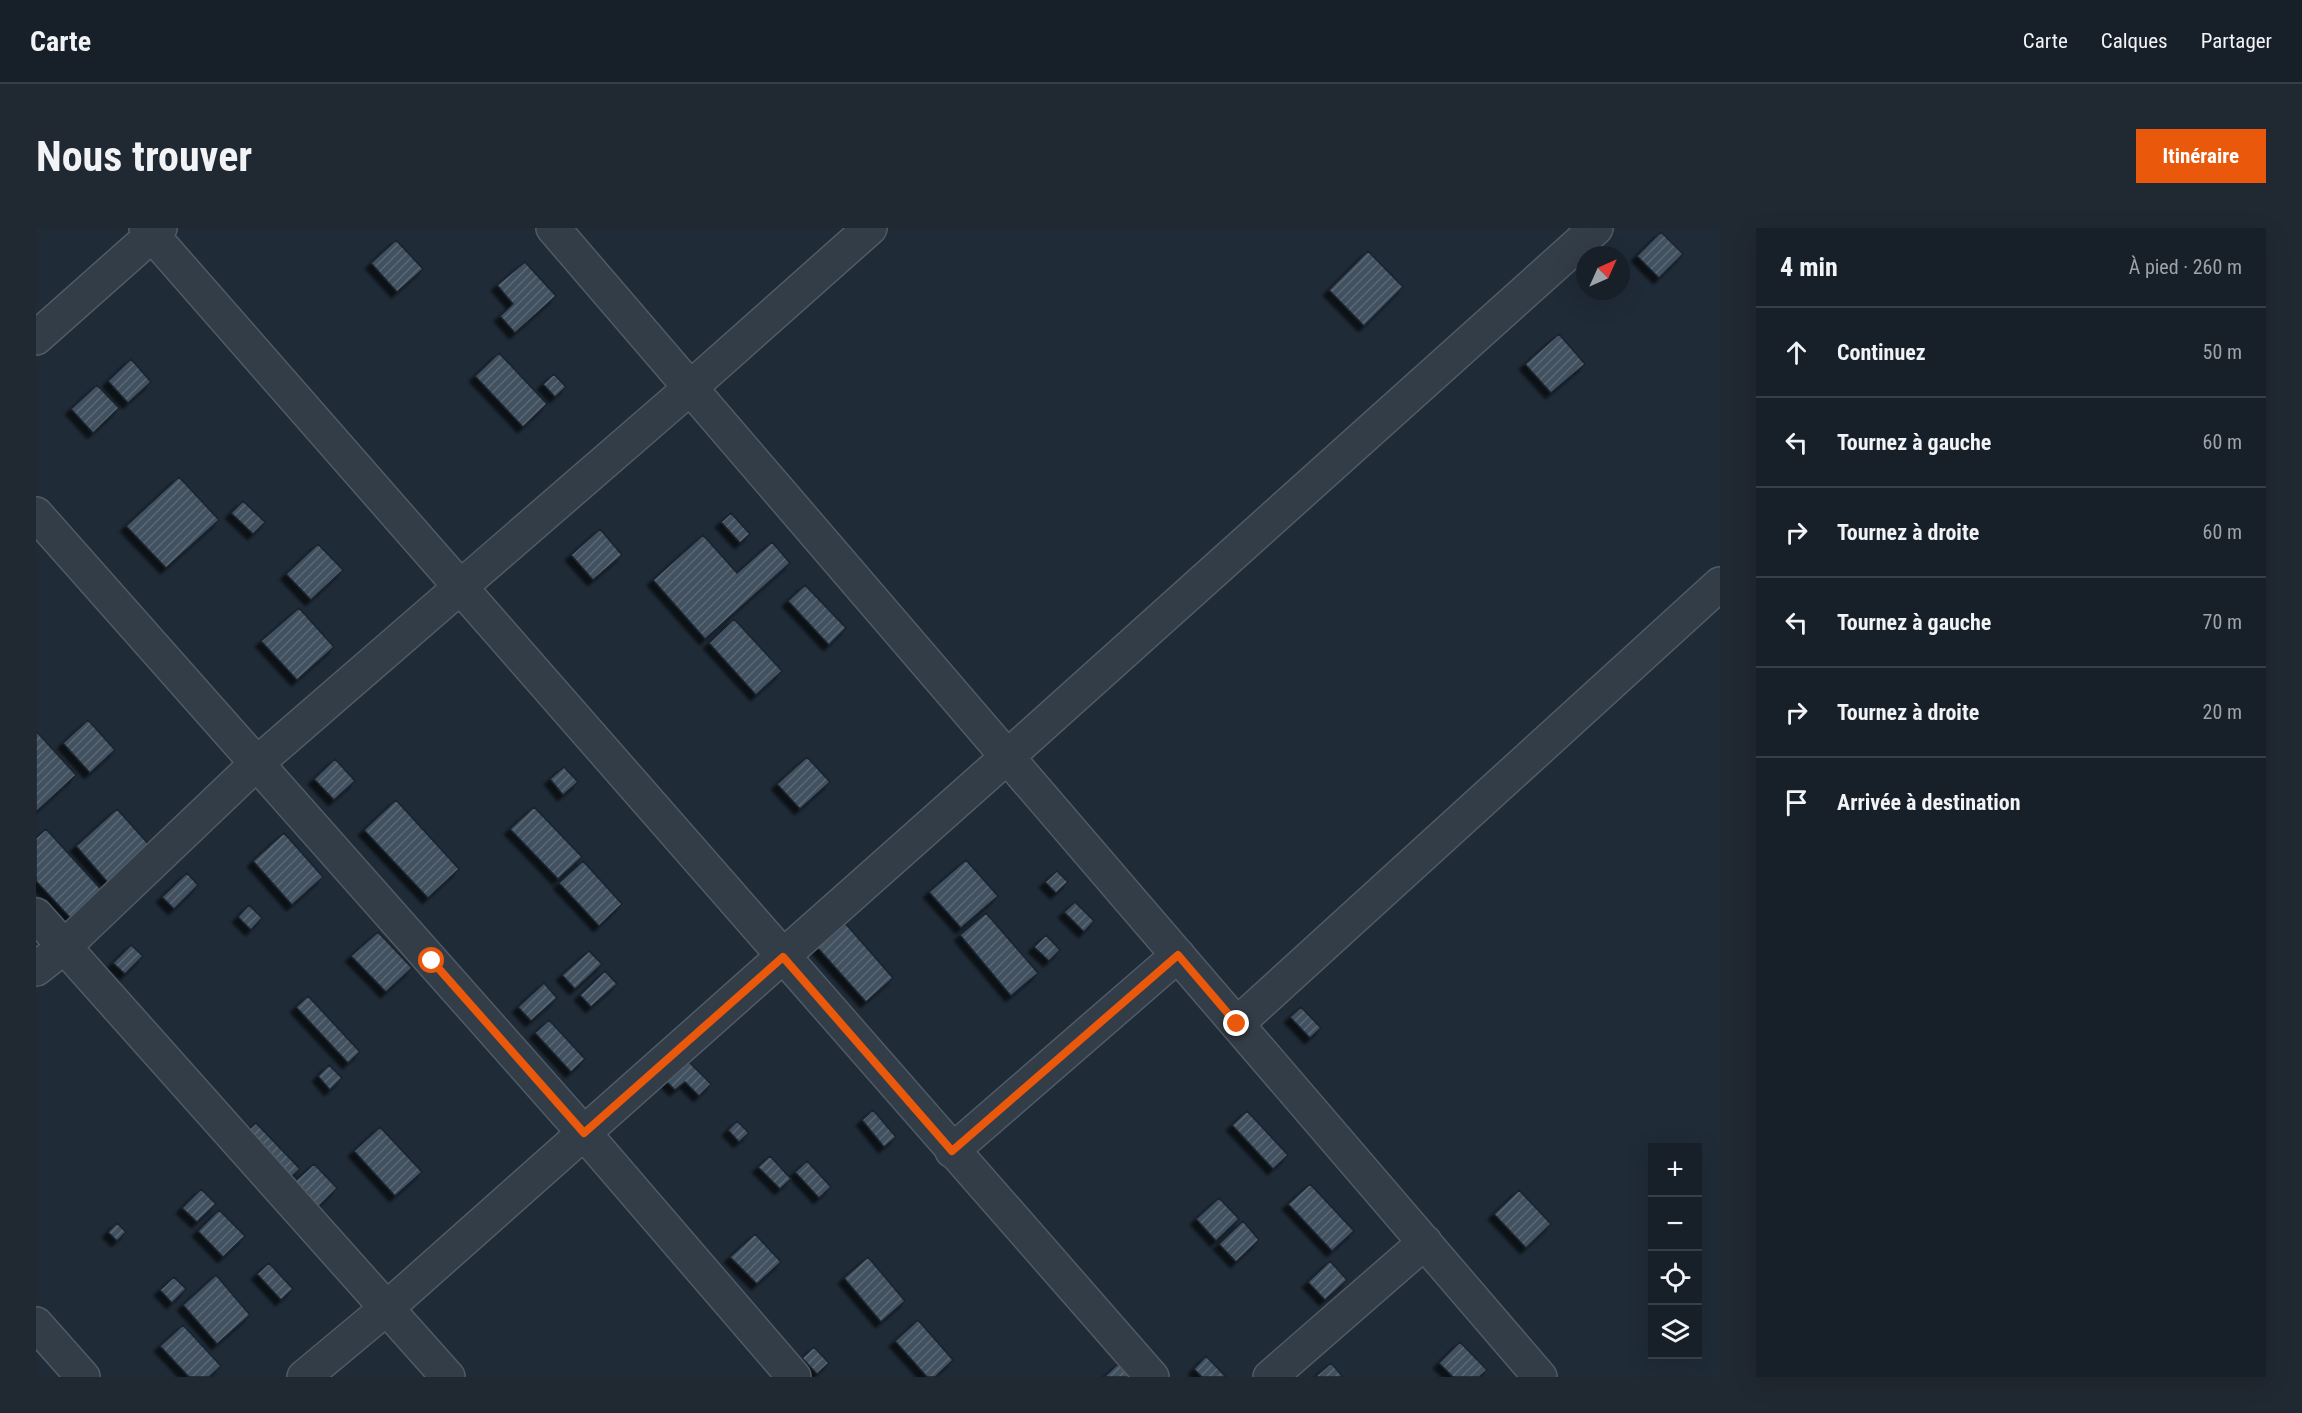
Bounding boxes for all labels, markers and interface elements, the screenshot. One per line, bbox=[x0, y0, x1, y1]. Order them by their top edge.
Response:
text: Carte bbox=[30, 25, 91, 58]
text: Carte bbox=[2023, 29, 2068, 53]
text: Calques bbox=[2101, 29, 2168, 53]
text: Partager bbox=[2201, 29, 2272, 53]
button: Itinéraire bbox=[2136, 129, 2266, 183]
text: Nous trouver bbox=[36, 132, 252, 181]
north arrow bbox=[1576, 246, 1630, 300]
text: 4 min bbox=[1780, 252, 1838, 282]
text: À pied · 260 m bbox=[2129, 255, 2242, 279]
icon: ahead bbox=[1780, 336, 1813, 369]
text: Continuez bbox=[1837, 340, 1926, 365]
text: 50 m bbox=[2203, 340, 2242, 364]
icon: left bbox=[1780, 426, 1813, 459]
text: Tournez à gauche bbox=[1837, 430, 1991, 455]
text: 60 m bbox=[2203, 430, 2242, 454]
icon: right bbox=[1780, 516, 1813, 549]
text: Tournez à droite bbox=[1837, 520, 1979, 545]
text: 60 m bbox=[2203, 520, 2242, 544]
icon: left bbox=[1780, 606, 1813, 639]
text: Tournez à gauche bbox=[1837, 610, 1991, 635]
text: 70 m bbox=[2203, 610, 2242, 634]
icon: right bbox=[1780, 696, 1813, 729]
text: Tournez à droite bbox=[1837, 700, 1979, 725]
text: 20 m bbox=[2203, 700, 2242, 724]
icon: arrive bbox=[1780, 786, 1813, 819]
text: Arrivée à destination bbox=[1837, 790, 2021, 815]
route start bbox=[418, 947, 444, 973]
route end bbox=[1223, 1010, 1249, 1036]
map controls bbox=[1648, 1143, 1702, 1359]
button: + bbox=[1648, 1143, 1702, 1197]
button: − bbox=[1648, 1197, 1702, 1251]
button: locate bbox=[1648, 1251, 1702, 1305]
button: layers bbox=[1648, 1305, 1702, 1359]

